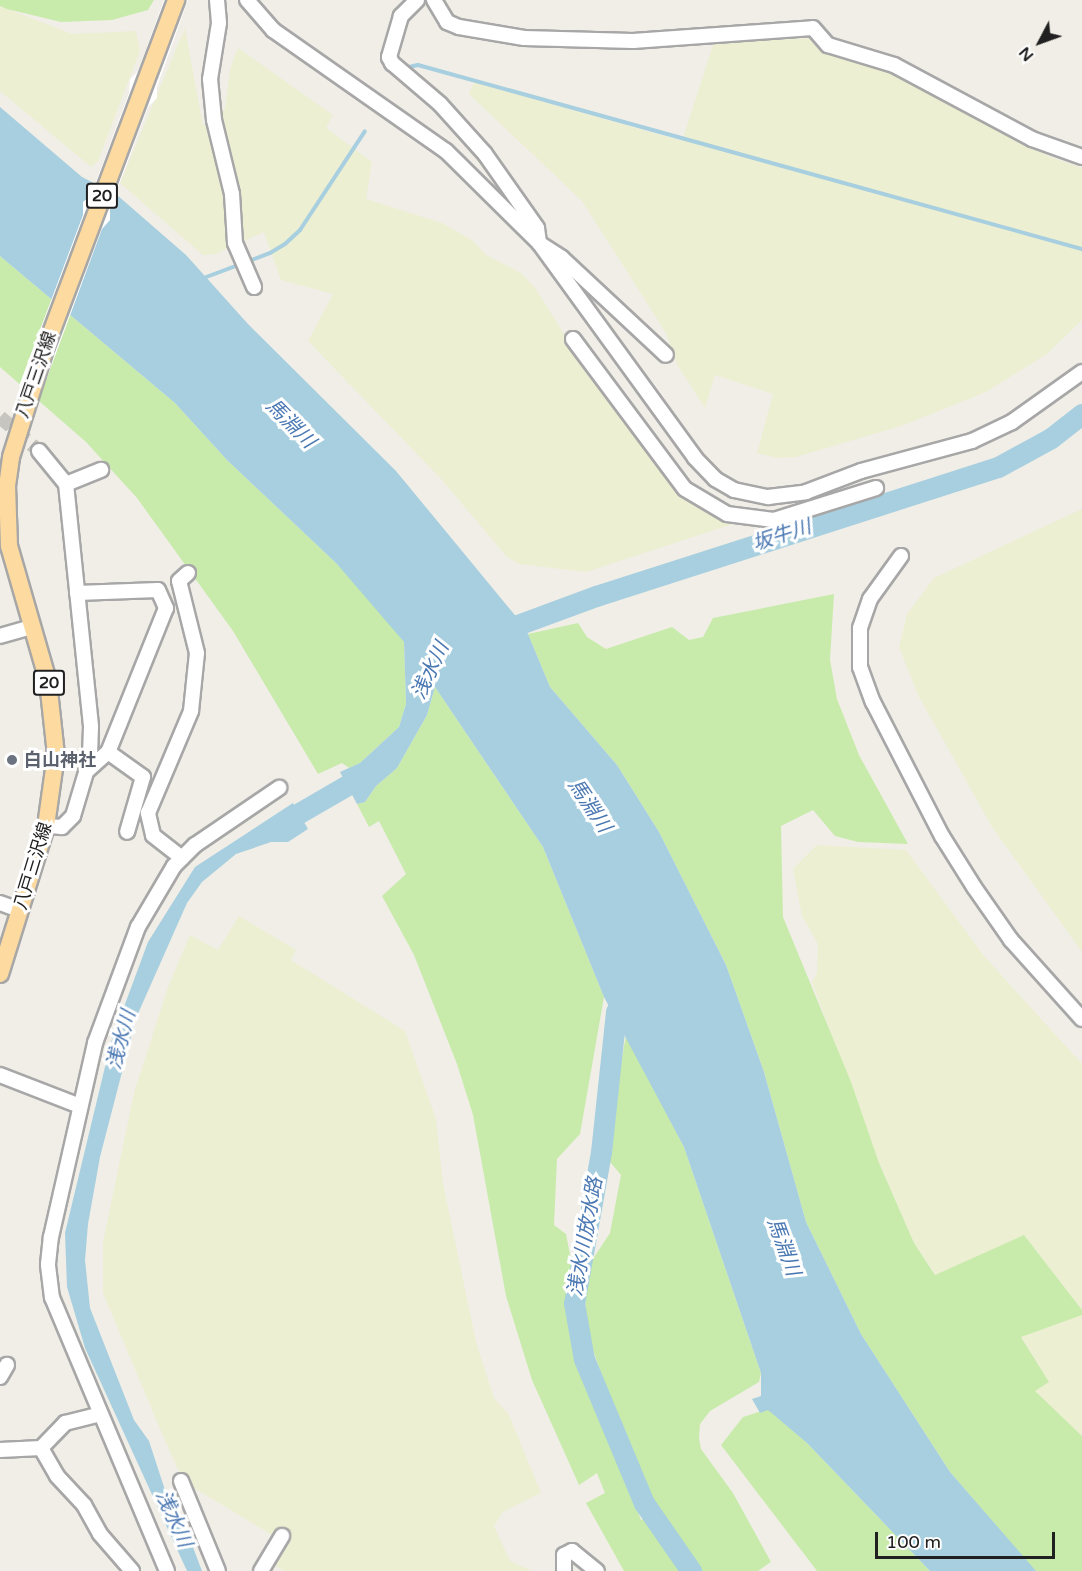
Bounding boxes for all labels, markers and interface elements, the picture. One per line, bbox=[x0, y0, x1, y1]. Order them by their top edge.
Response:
north arrow bbox=[1010, 12, 1070, 72]
text: N bbox=[1015, 42, 1038, 65]
road number: 20 bbox=[86, 183, 118, 209]
street label: 八戸三沢線 bbox=[11, 329, 61, 421]
water label: 馬淵川 bbox=[260, 394, 320, 454]
water label: 坂牛川 bbox=[750, 515, 814, 557]
water label: 浅水川 bbox=[407, 639, 455, 703]
road number: 20 bbox=[32, 670, 66, 696]
place label: 白山神社 bbox=[24, 749, 96, 771]
marker: 白山神社 bbox=[5, 753, 19, 767]
water label: 馬淵川 bbox=[562, 774, 616, 838]
street label: 八戸三沢線 bbox=[10, 820, 56, 912]
water label: 浅水川 bbox=[103, 1008, 141, 1072]
water label: 浅水川放水路 bbox=[564, 1176, 608, 1298]
water label: 馬淵川 bbox=[761, 1215, 805, 1279]
water label: 浅水川 bbox=[150, 1487, 196, 1551]
scale bar bbox=[878, 1520, 1058, 1558]
text: 100 m bbox=[886, 1531, 941, 1553]

